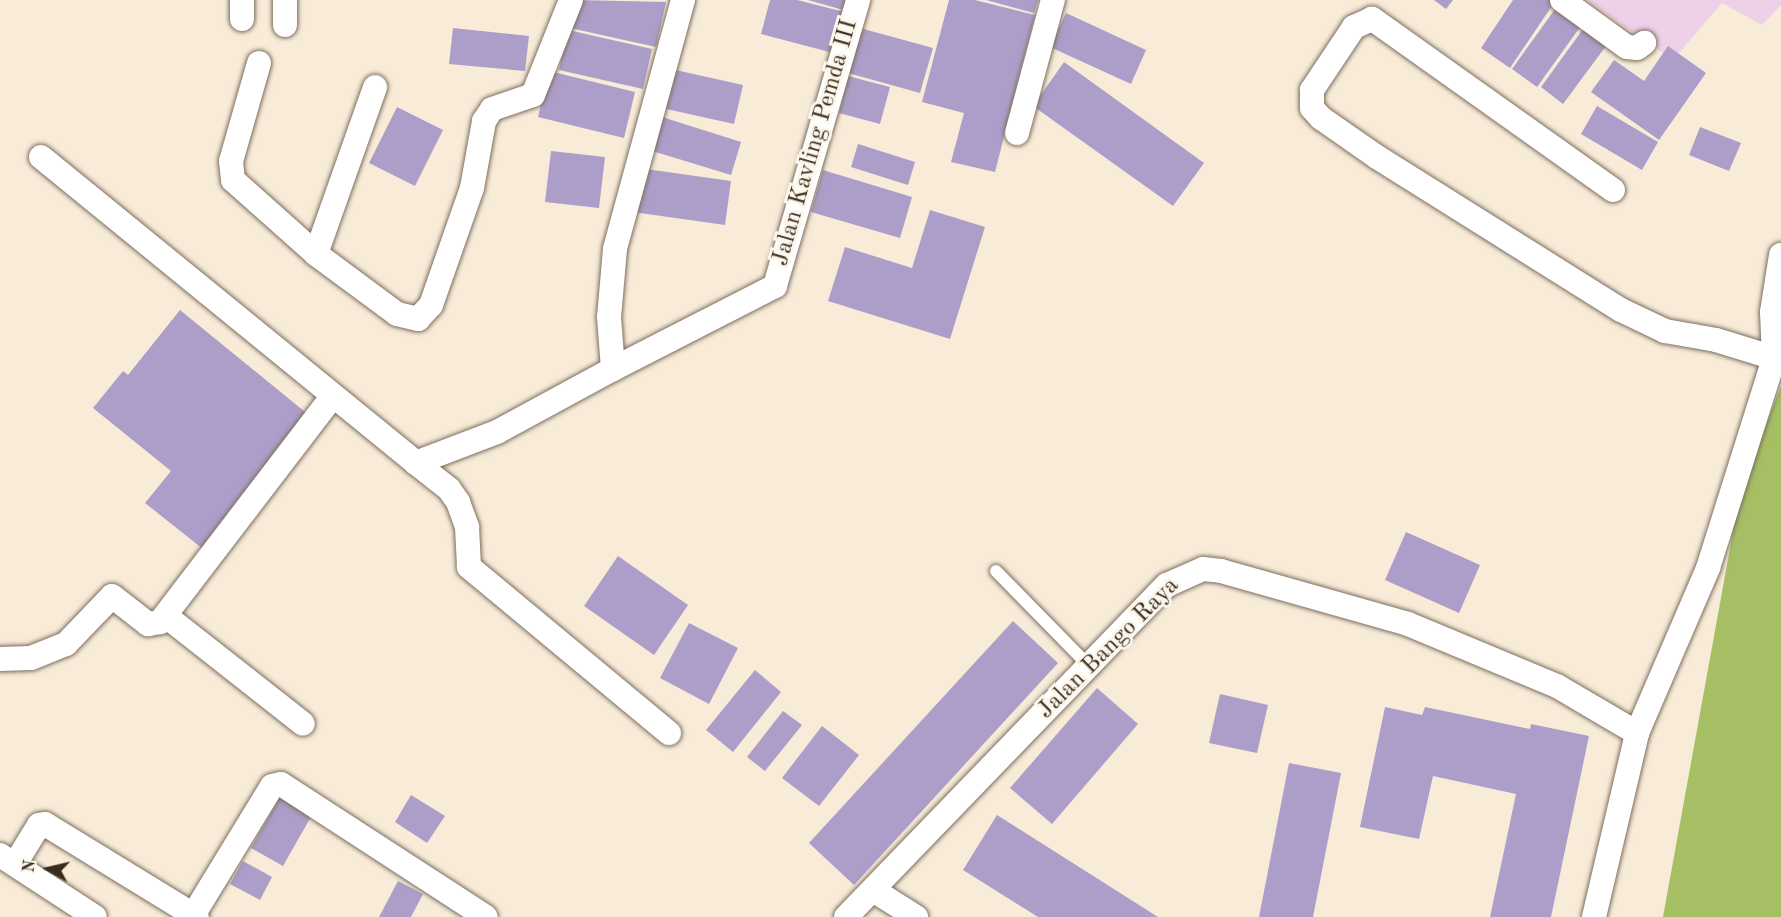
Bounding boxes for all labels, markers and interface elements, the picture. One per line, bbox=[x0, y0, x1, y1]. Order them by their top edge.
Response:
street label: Jalan Kavling Pemda III bbox=[767, 16, 865, 270]
street label: Jalan Bango Raya bbox=[1032, 572, 1186, 726]
north arrow bbox=[18, 839, 78, 899]
text: N bbox=[21, 859, 39, 874]

